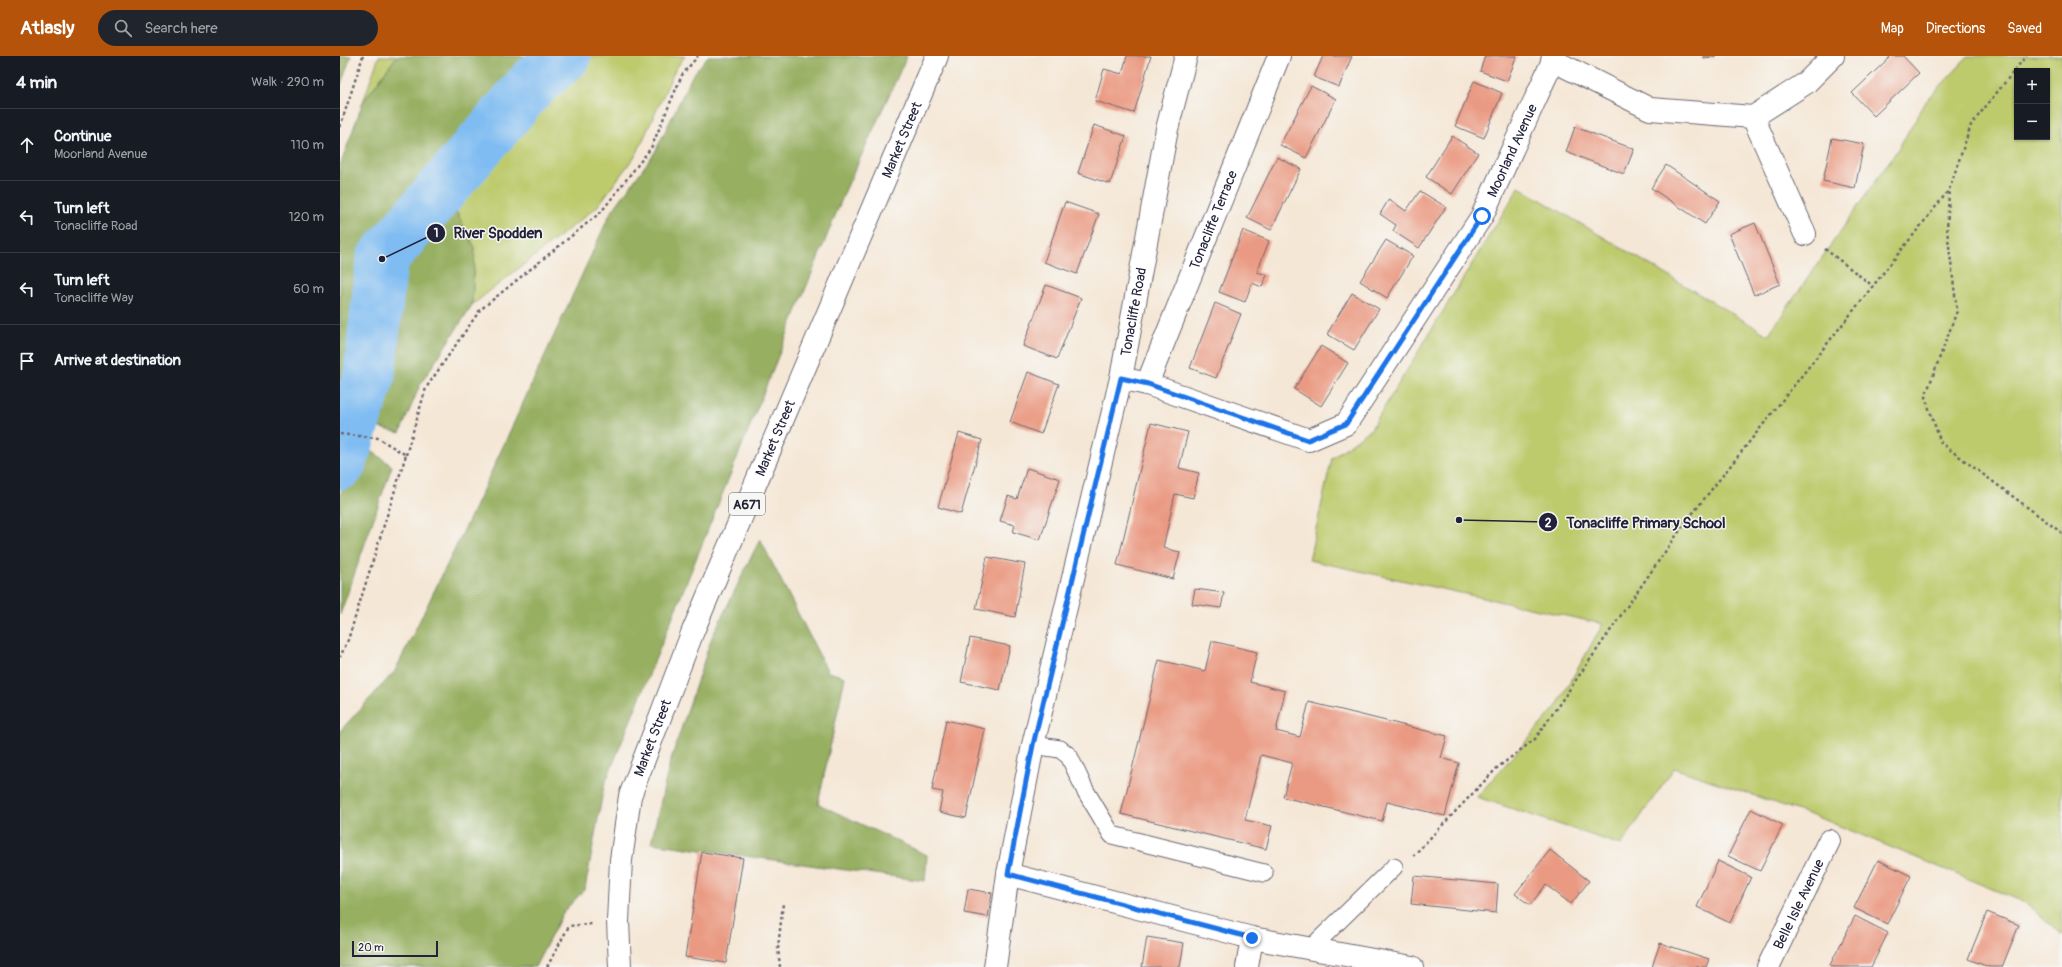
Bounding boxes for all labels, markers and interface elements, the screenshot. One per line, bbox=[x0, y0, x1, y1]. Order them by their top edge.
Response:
search box bbox=[98, 10, 378, 46]
text: Atlasly bbox=[20, 16, 74, 40]
icon: search bbox=[112, 17, 134, 39]
text: Search here bbox=[144, 19, 218, 38]
text: Map bbox=[1881, 20, 1904, 37]
text: Directions bbox=[1926, 20, 1985, 37]
text: Saved bbox=[2007, 20, 2042, 37]
map controls bbox=[2014, 68, 2050, 140]
button: + bbox=[2014, 68, 2050, 104]
text: 4 min bbox=[16, 72, 57, 93]
text: Walk · 290 m bbox=[251, 74, 324, 90]
street label: Market Street bbox=[878, 99, 926, 181]
street label: Moorland Avenue bbox=[1484, 101, 1541, 200]
button: − bbox=[2014, 104, 2050, 140]
text: Continue bbox=[54, 127, 112, 146]
icon: ahead bbox=[16, 134, 38, 156]
text: 110 m bbox=[291, 137, 324, 153]
text: Moorland Avenue bbox=[54, 146, 147, 162]
street label: Tonacliffe Terrace bbox=[1186, 168, 1241, 272]
text: Turn left bbox=[54, 199, 110, 218]
icon: left bbox=[16, 206, 38, 228]
route start bbox=[1473, 207, 1491, 225]
text: 120 m bbox=[288, 209, 324, 225]
text: Tonacliffe Road bbox=[54, 218, 138, 234]
callout: River Spodden bbox=[426, 219, 551, 246]
text: River Spodden bbox=[454, 224, 543, 243]
text: 1 bbox=[434, 226, 438, 241]
street label: Tonacliffe Road bbox=[1117, 266, 1150, 358]
text: Turn left bbox=[54, 271, 110, 290]
icon: left bbox=[16, 278, 38, 300]
text: 60 m bbox=[293, 281, 324, 297]
text: Tonacliffe Way bbox=[54, 290, 133, 306]
icon: arrive bbox=[16, 350, 38, 372]
text: Arrive at destination bbox=[54, 351, 181, 370]
street label: Market Street bbox=[752, 397, 799, 479]
road number: A671 bbox=[729, 493, 765, 515]
callout: Tonacliffe Primary School bbox=[1538, 509, 1734, 536]
text: Tonacliffe Primary School bbox=[1565, 514, 1726, 533]
text: 2 bbox=[1545, 516, 1552, 531]
street label: Market Street bbox=[630, 697, 675, 779]
street label: Belle Isle Avenue bbox=[1770, 856, 1828, 952]
route end bbox=[1243, 929, 1261, 947]
scale bar bbox=[352, 939, 438, 958]
text: 20 m bbox=[358, 941, 384, 954]

